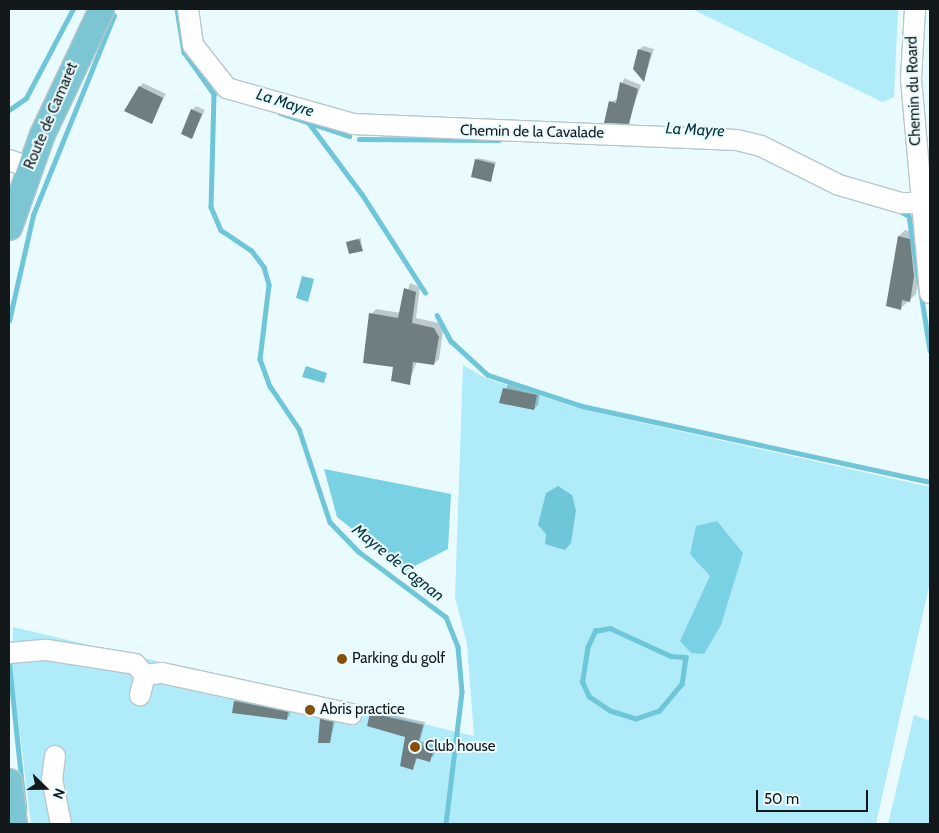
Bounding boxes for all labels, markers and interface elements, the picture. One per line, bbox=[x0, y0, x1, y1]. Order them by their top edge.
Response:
street label: Chemin du Roard bbox=[903, 36, 925, 146]
street label: Route de Camaret bbox=[20, 60, 82, 172]
water label: La Mayre bbox=[254, 85, 316, 121]
water label: La Mayre bbox=[665, 119, 725, 141]
street label: Chemin de la Cavalade bbox=[460, 122, 604, 142]
water label: Mayre de Cagnan bbox=[348, 520, 448, 606]
place label: Parking du golf bbox=[352, 650, 445, 668]
marker: Parking du golf bbox=[336, 653, 348, 665]
place label: Abris practice bbox=[320, 701, 405, 719]
marker: Abris practice bbox=[304, 704, 316, 716]
place label: Club house bbox=[425, 738, 495, 756]
marker: Club house bbox=[409, 741, 421, 753]
north arrow bbox=[20, 763, 70, 813]
scale bar bbox=[759, 780, 872, 812]
text: N bbox=[49, 786, 69, 802]
text: 50 m bbox=[764, 790, 799, 808]

